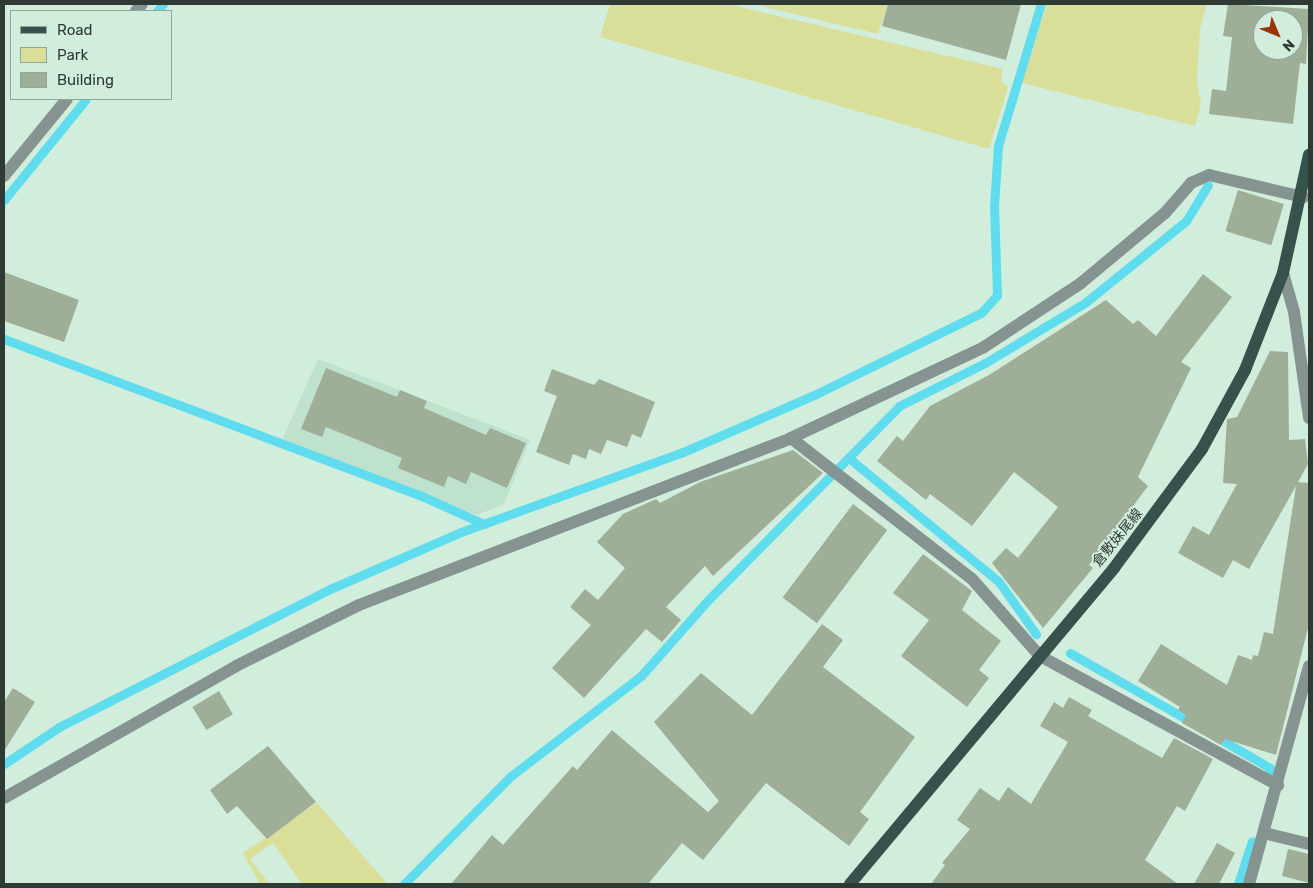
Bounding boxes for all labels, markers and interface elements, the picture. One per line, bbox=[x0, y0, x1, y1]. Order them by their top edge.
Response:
legend bbox=[10, 10, 172, 100]
north arrow bbox=[1253, 10, 1303, 60]
text: Road bbox=[57, 21, 93, 39]
text: N bbox=[1279, 36, 1298, 55]
text: Park bbox=[57, 46, 88, 64]
text: Building bbox=[57, 71, 114, 89]
street label: 倉敷妹尾線 bbox=[1089, 506, 1147, 570]

